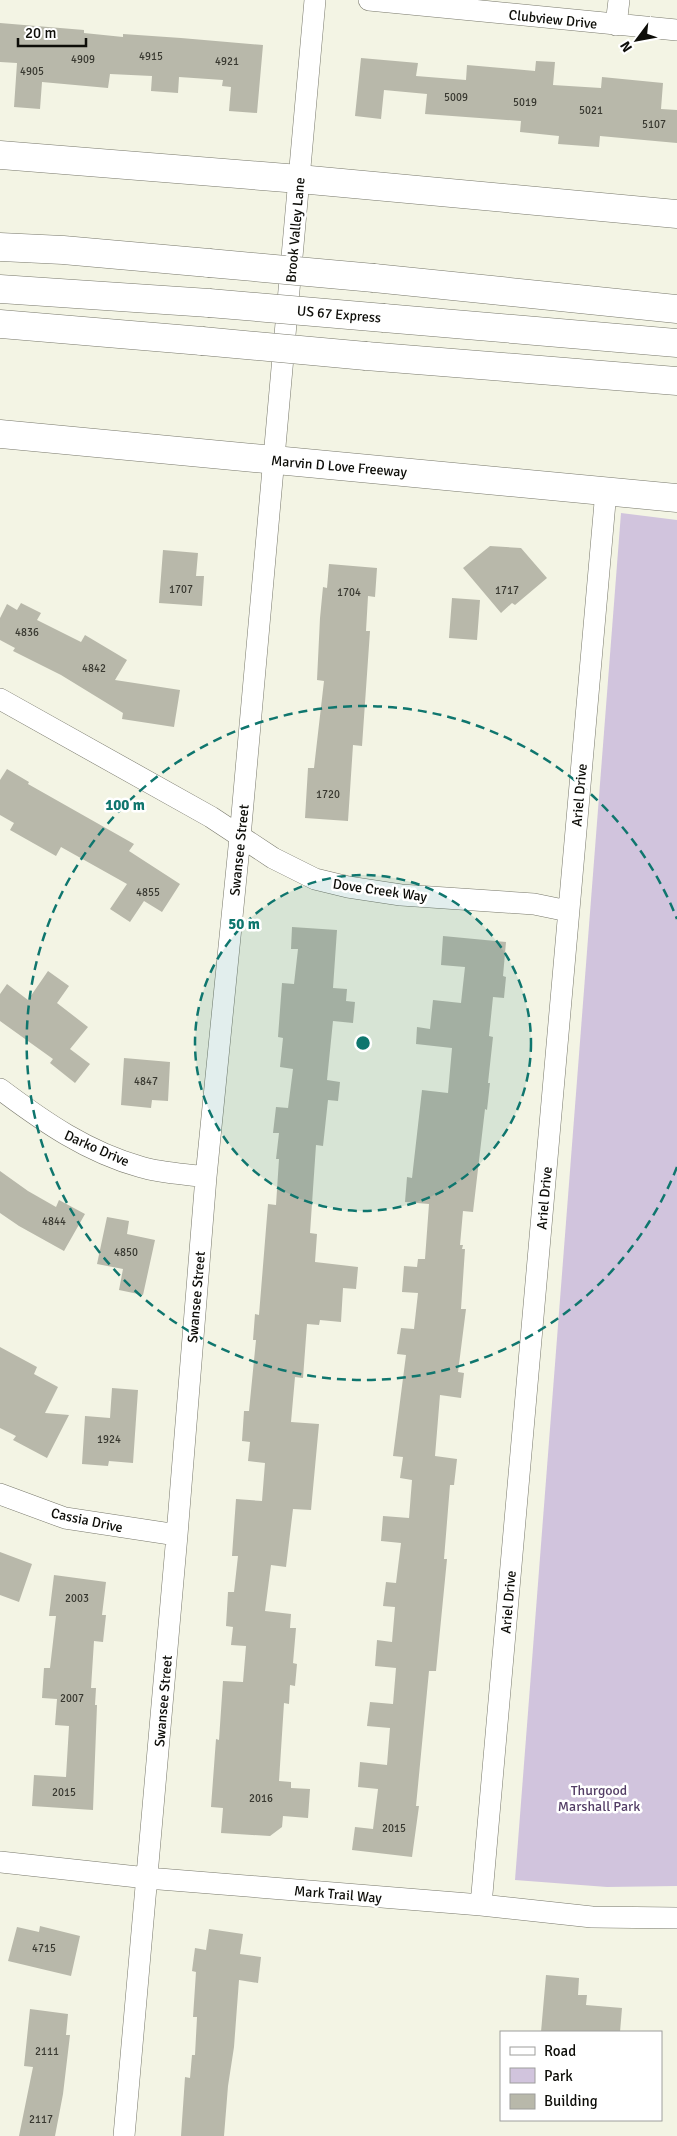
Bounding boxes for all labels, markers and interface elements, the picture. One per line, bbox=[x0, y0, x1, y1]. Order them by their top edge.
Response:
street label: Clubview Drive bbox=[508, 6, 598, 33]
scale bar bbox=[18, 15, 85, 47]
north arrow bbox=[612, 15, 662, 65]
text: 20 m bbox=[25, 24, 56, 42]
text: N bbox=[617, 38, 636, 55]
house number: 4915 bbox=[139, 50, 163, 63]
house number: 4909 bbox=[71, 53, 95, 66]
house number: 4921 bbox=[215, 55, 239, 68]
house number: 4905 bbox=[20, 65, 44, 78]
house number: 5009 bbox=[444, 91, 468, 104]
house number: 5019 bbox=[513, 96, 537, 109]
house number: 5021 bbox=[579, 104, 603, 117]
house number: 5107 bbox=[642, 118, 666, 131]
street label: Brook Valley Lane bbox=[282, 177, 309, 283]
street label: US 67 Express bbox=[296, 302, 382, 327]
street label: Marvin D Love Freeway bbox=[270, 452, 408, 481]
house number: 1707 bbox=[169, 583, 193, 596]
house number: 1717 bbox=[495, 584, 519, 597]
house number: 1704 bbox=[337, 586, 361, 599]
house number: 4836 bbox=[15, 626, 39, 639]
house number: 4842 bbox=[82, 662, 106, 675]
street label: Ariel Drive bbox=[568, 763, 591, 827]
house number: 1720 bbox=[316, 788, 340, 801]
text: 100 m bbox=[105, 796, 145, 814]
street label: Swansee Street bbox=[226, 803, 253, 897]
street label: Dove Creek Way bbox=[332, 875, 429, 906]
house number: 4855 bbox=[136, 886, 160, 899]
text: 50 m bbox=[228, 915, 260, 933]
centre of rings bbox=[354, 1034, 372, 1052]
house number: 4847 bbox=[134, 1075, 158, 1088]
street label: Darko Drive bbox=[62, 1127, 132, 1170]
street label: Ariel Drive bbox=[533, 1166, 556, 1230]
house number: 4844 bbox=[42, 1215, 66, 1228]
house number: 4850 bbox=[114, 1246, 138, 1259]
street label: Swansee Street bbox=[184, 1250, 209, 1344]
house number: 1924 bbox=[97, 1433, 121, 1446]
street label: Cassia Drive bbox=[49, 1505, 124, 1536]
street label: Ariel Drive bbox=[497, 1570, 520, 1634]
house number: 2003 bbox=[65, 1592, 89, 1605]
street label: Swansee Street bbox=[151, 1654, 176, 1748]
house number: 2007 bbox=[60, 1692, 84, 1705]
park label: Thurgood Marshall Park bbox=[558, 1782, 640, 1815]
house number: 2015 bbox=[52, 1786, 76, 1799]
house number: 2016 bbox=[249, 1792, 273, 1805]
house number: 2015 bbox=[382, 1822, 406, 1835]
street label: Mark Trail Way bbox=[293, 1882, 383, 1907]
house number: 4715 bbox=[32, 1942, 56, 1955]
legend bbox=[500, 2031, 662, 2121]
text: Road bbox=[544, 2042, 576, 2060]
house number: 2111 bbox=[35, 2045, 59, 2058]
text: Park bbox=[544, 2067, 573, 2085]
text: Building bbox=[544, 2092, 598, 2110]
house number: 2117 bbox=[29, 2113, 53, 2126]

